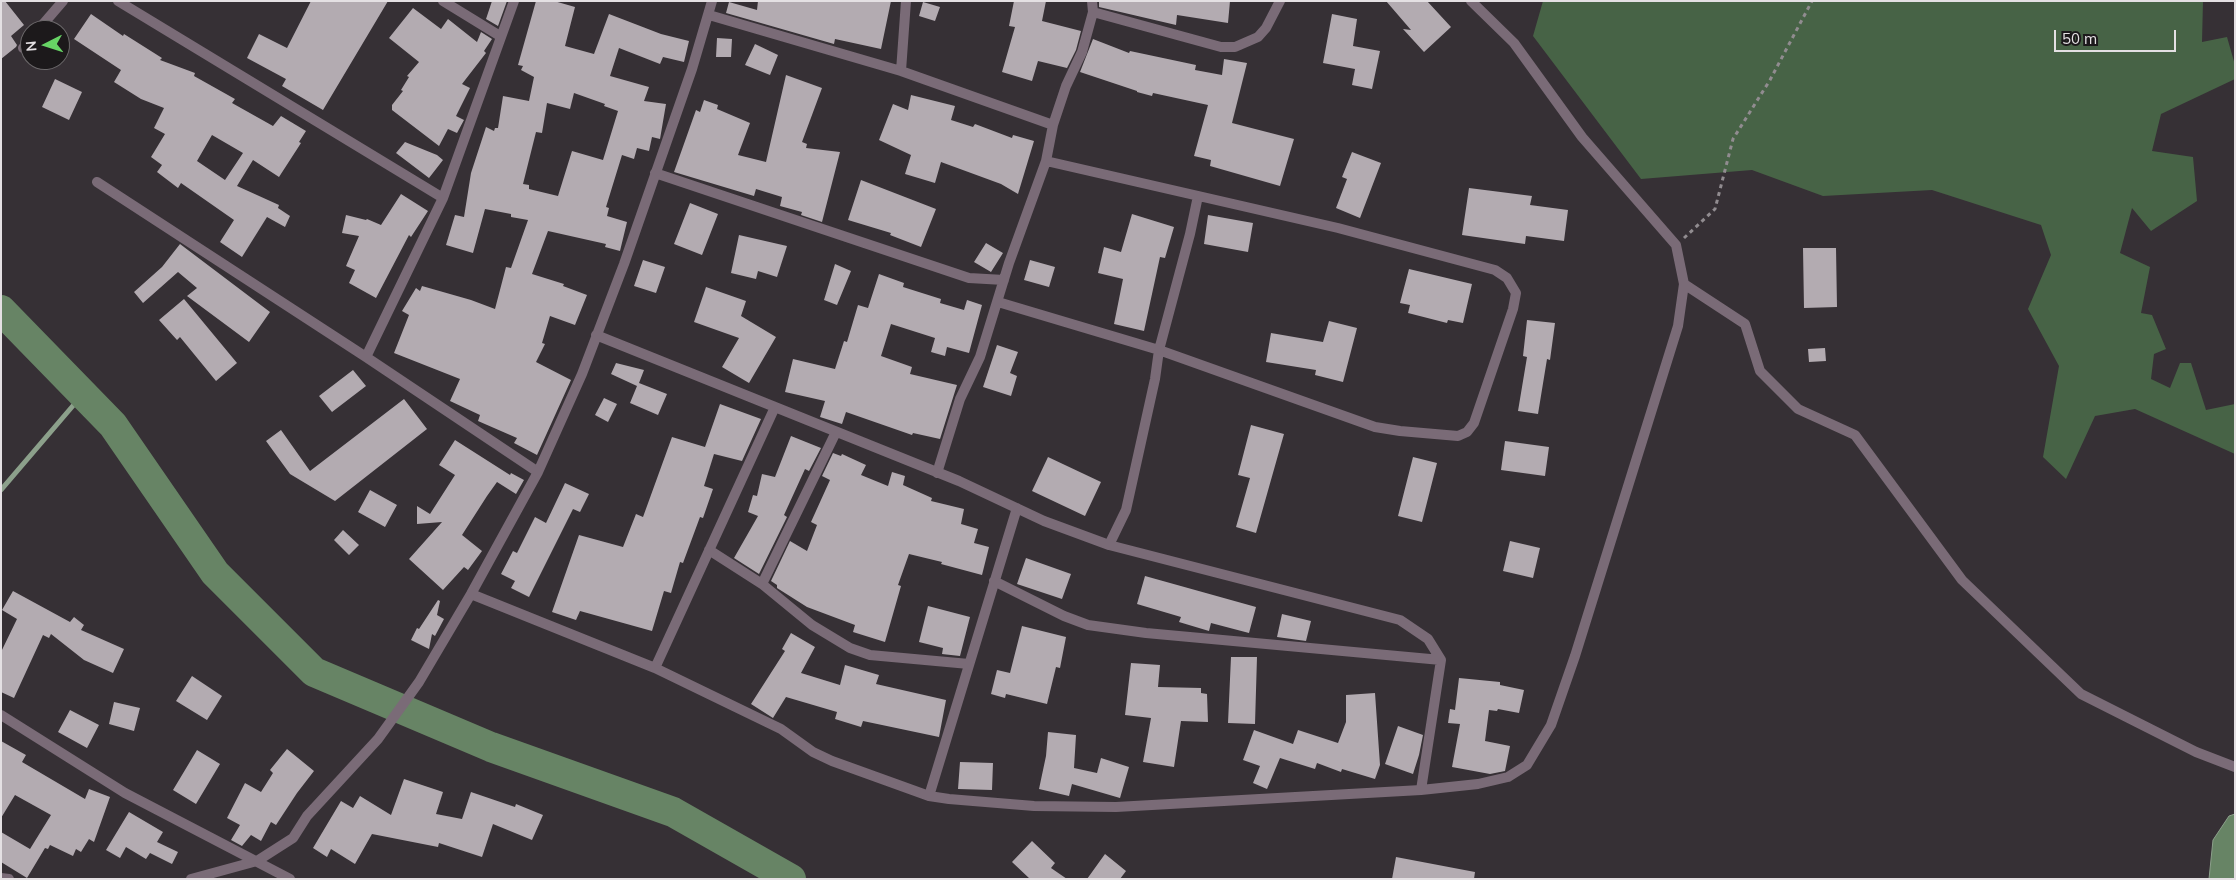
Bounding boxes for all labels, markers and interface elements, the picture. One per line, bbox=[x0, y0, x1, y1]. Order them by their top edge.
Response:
north arrow bbox=[20, 20, 70, 70]
scale bar bbox=[2056, 20, 2178, 52]
text: 50 m bbox=[2062, 29, 2097, 48]
text: N bbox=[22, 40, 40, 52]

